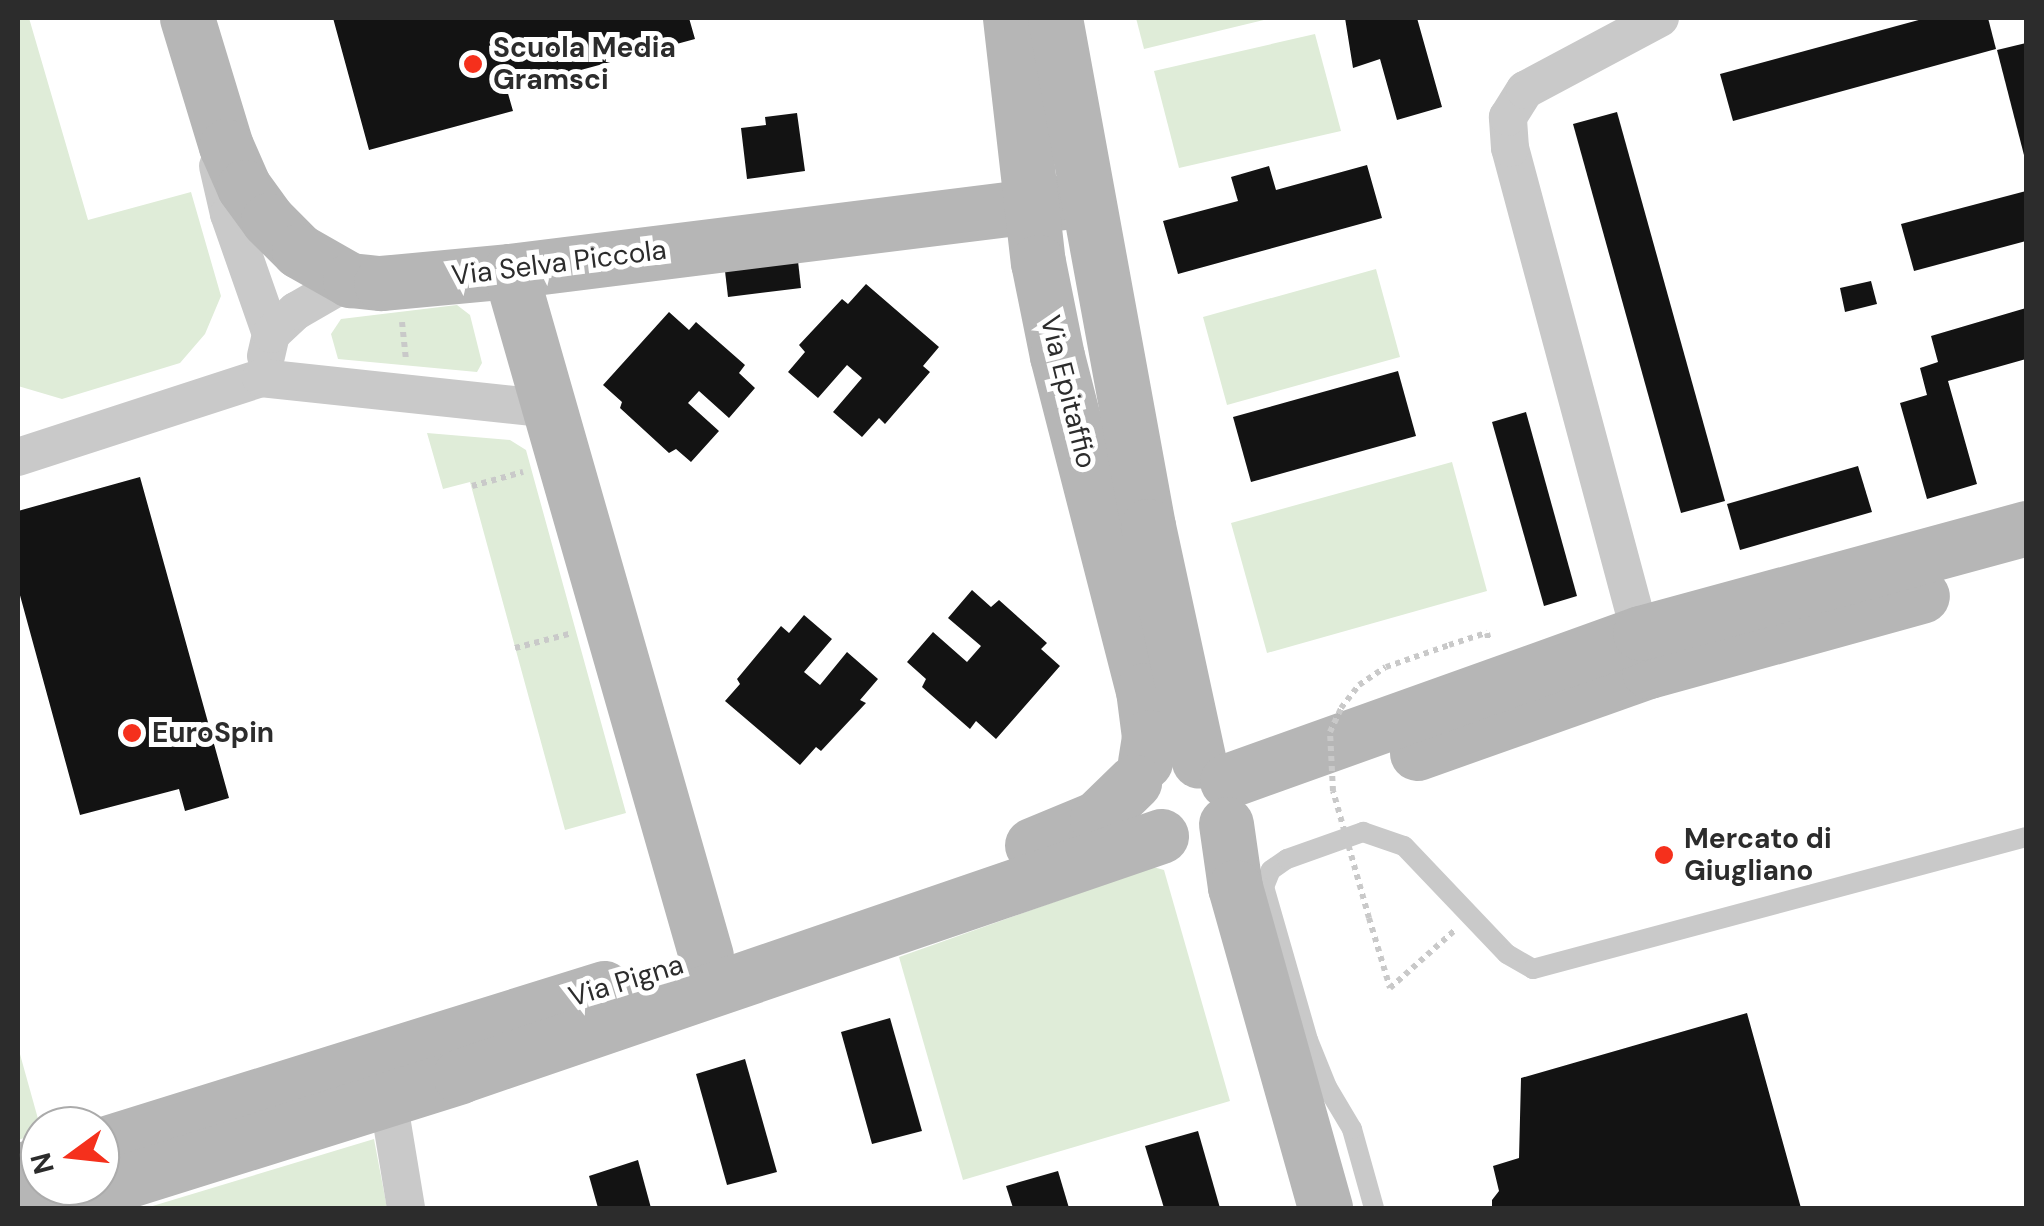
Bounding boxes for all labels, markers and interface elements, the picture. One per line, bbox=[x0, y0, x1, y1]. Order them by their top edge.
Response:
place label: Scuola Media Gramsci bbox=[493, 31, 676, 97]
marker: Scuola Media Gramsci bbox=[462, 53, 484, 75]
street label: Via Selva Piccola bbox=[450, 233, 668, 293]
street label: Via Epitaffio bbox=[1033, 312, 1103, 472]
place label: EuroSpin bbox=[152, 716, 274, 750]
marker: EuroSpin bbox=[121, 722, 143, 744]
place label: Mercato di Giugliano bbox=[1684, 822, 1832, 888]
marker: Mercato di Giugliano bbox=[1653, 844, 1675, 866]
street label: Via Pigna bbox=[565, 948, 687, 1014]
north arrow bbox=[20, 1106, 120, 1206]
text: N bbox=[22, 1149, 63, 1178]

